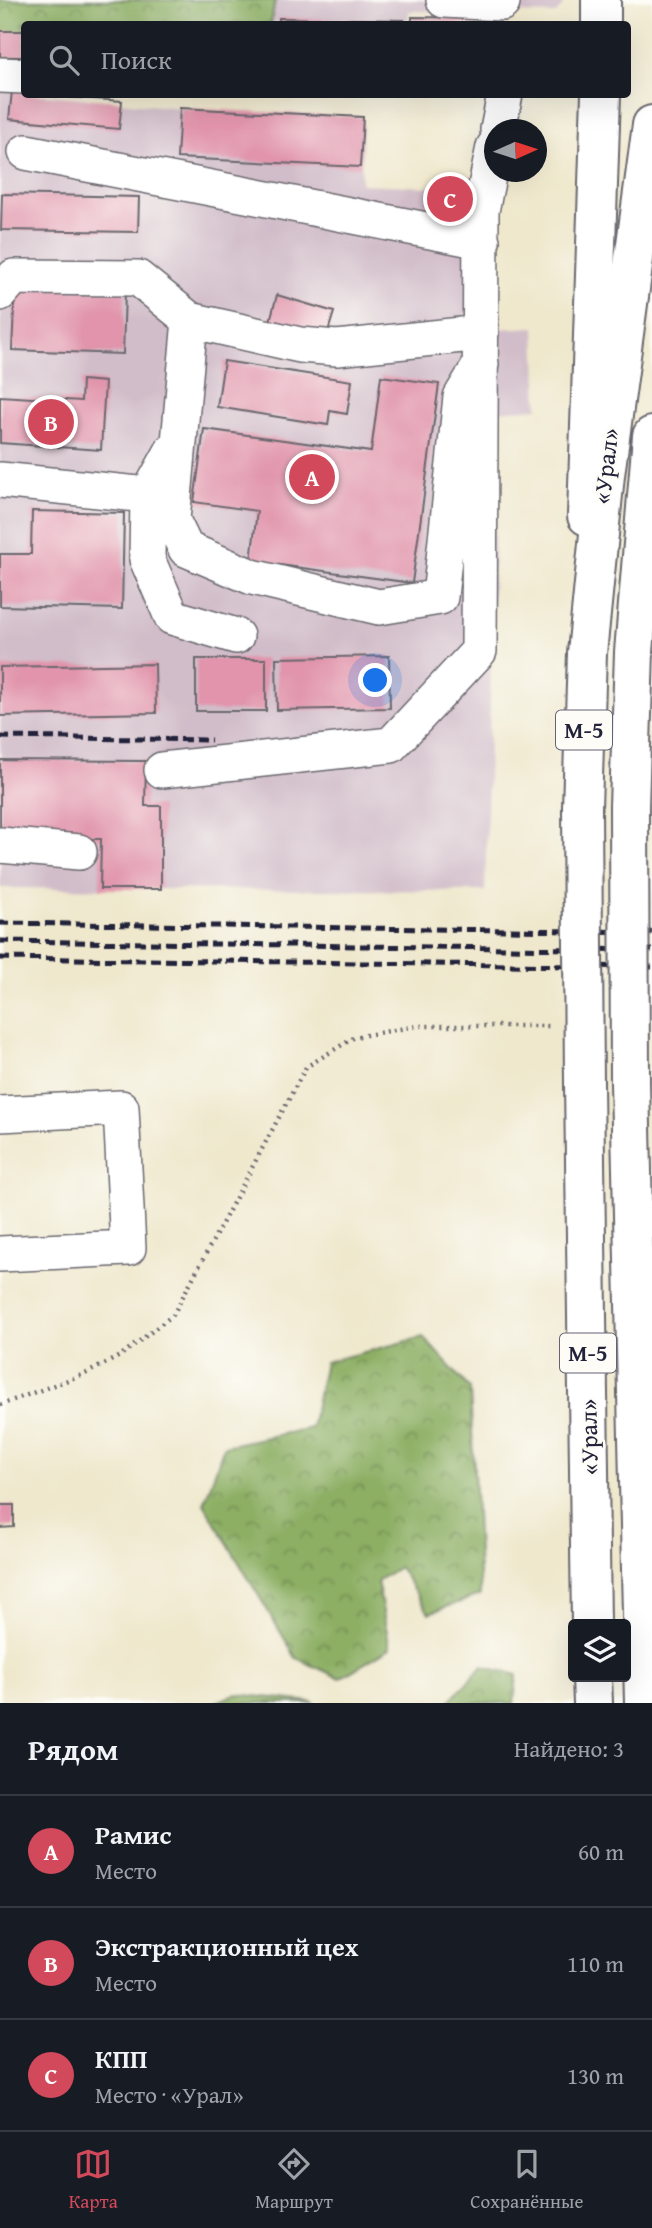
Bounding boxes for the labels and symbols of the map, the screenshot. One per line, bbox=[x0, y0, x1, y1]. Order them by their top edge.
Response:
north arrow bbox=[484, 119, 547, 182]
pin: C bbox=[427, 173, 473, 225]
pin: B bbox=[28, 396, 74, 448]
street label: «Урал» bbox=[584, 426, 628, 506]
pin: A bbox=[289, 451, 335, 503]
your location bbox=[358, 663, 392, 697]
road number: М-5 bbox=[556, 710, 612, 750]
road number: М-5 bbox=[560, 1334, 616, 1372]
street label: «Урал» bbox=[570, 1399, 607, 1475]

